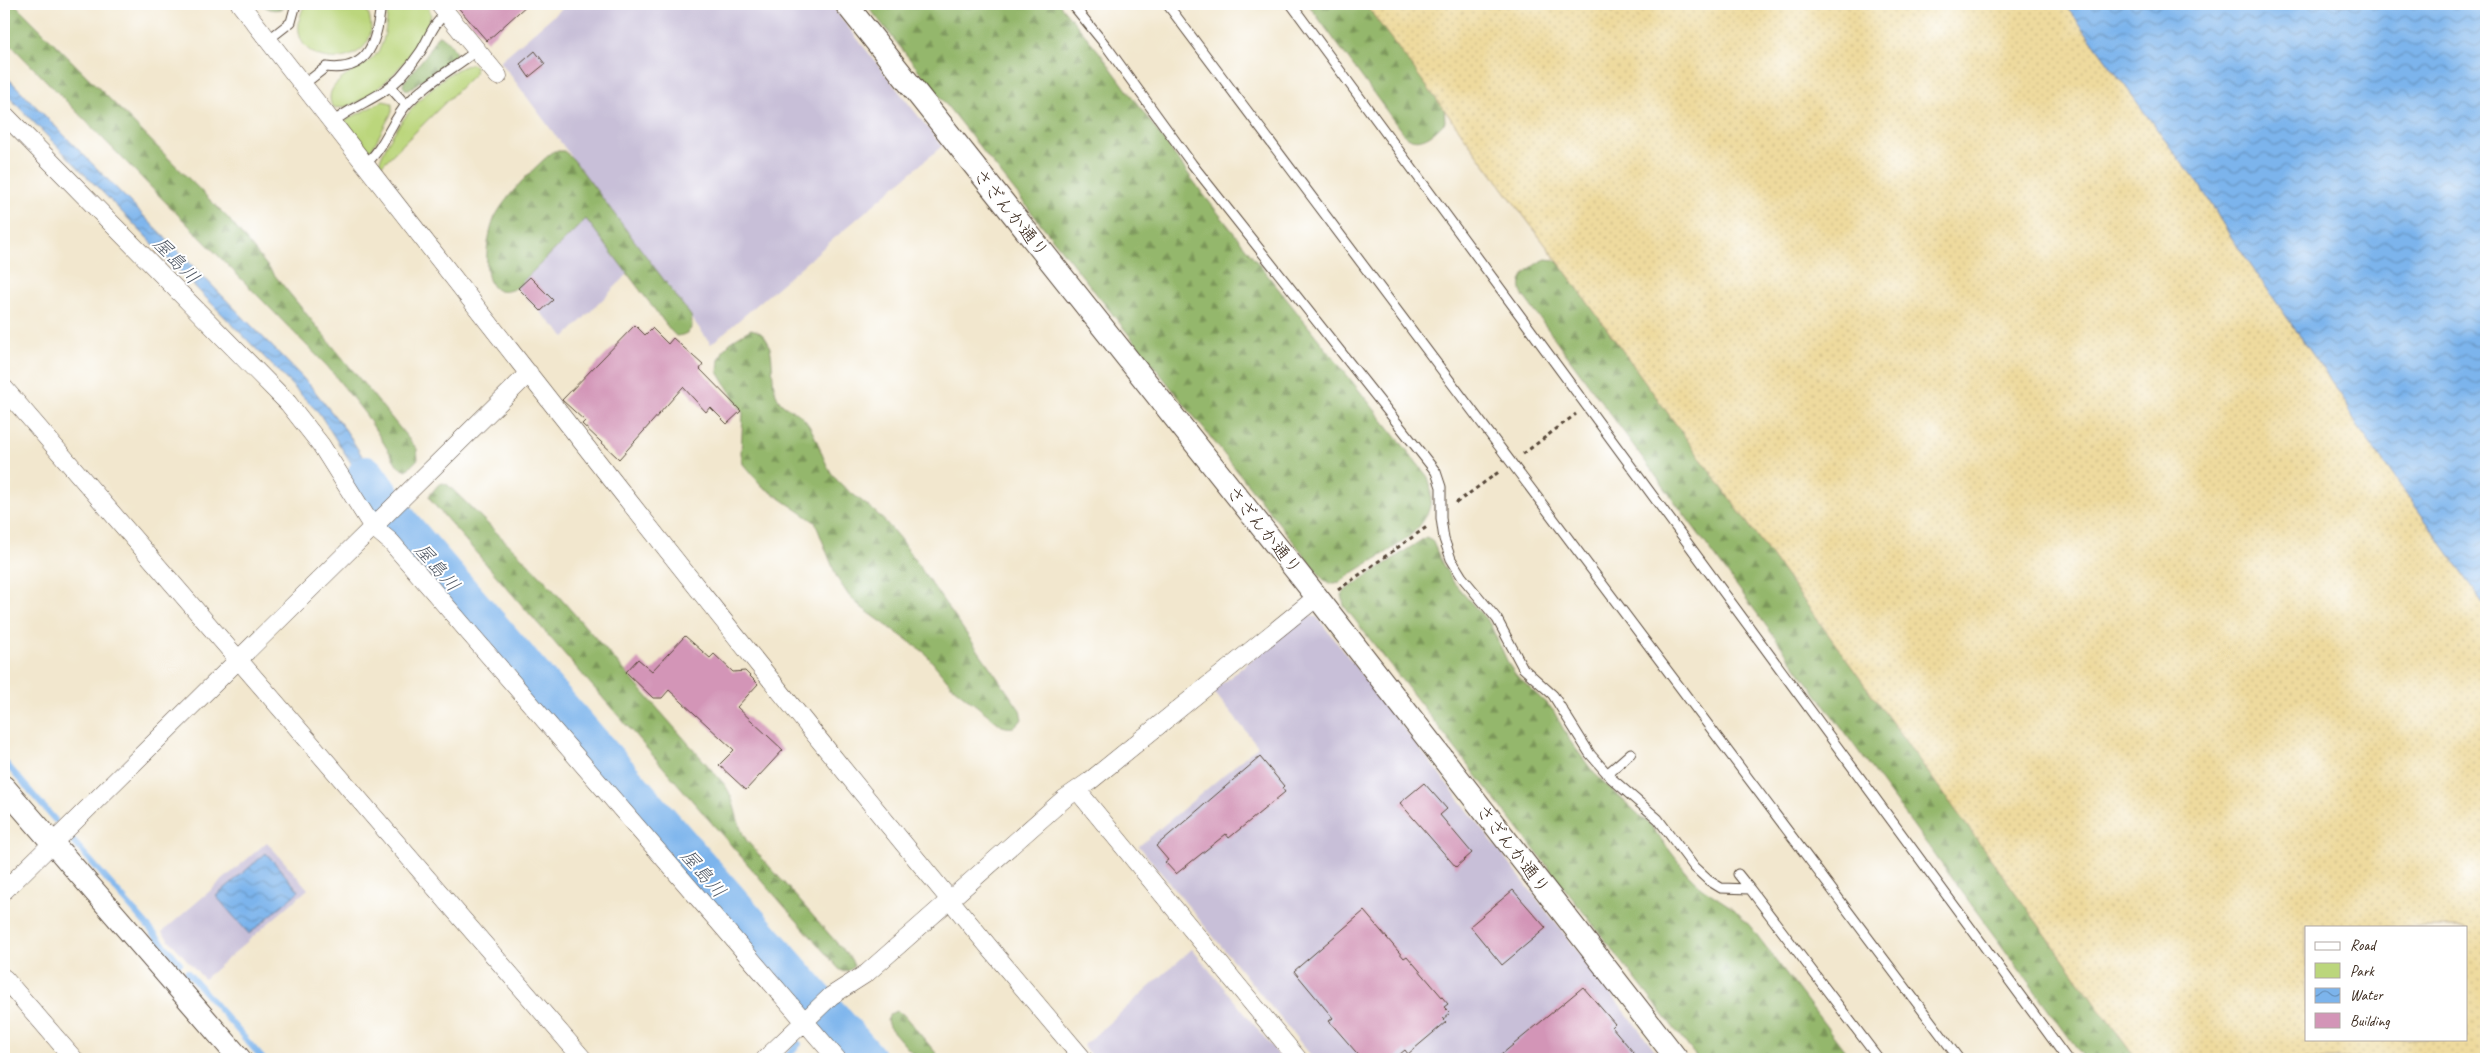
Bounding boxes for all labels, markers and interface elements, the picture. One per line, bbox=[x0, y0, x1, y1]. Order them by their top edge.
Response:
street label: さざんか通り bbox=[969, 164, 1053, 262]
water label: 屋島川 bbox=[148, 232, 205, 290]
street label: さざんか通り bbox=[1222, 481, 1306, 579]
water label: 屋島川 bbox=[409, 538, 465, 597]
street label: さざんか通り bbox=[1471, 800, 1555, 898]
water label: 屋島川 bbox=[675, 844, 731, 903]
legend bbox=[2305, 926, 2468, 1040]
text: Road bbox=[2350, 936, 2377, 955]
text: Park bbox=[2350, 962, 2375, 981]
text: Water bbox=[2350, 986, 2384, 1005]
text: Building bbox=[2350, 1012, 2390, 1031]

